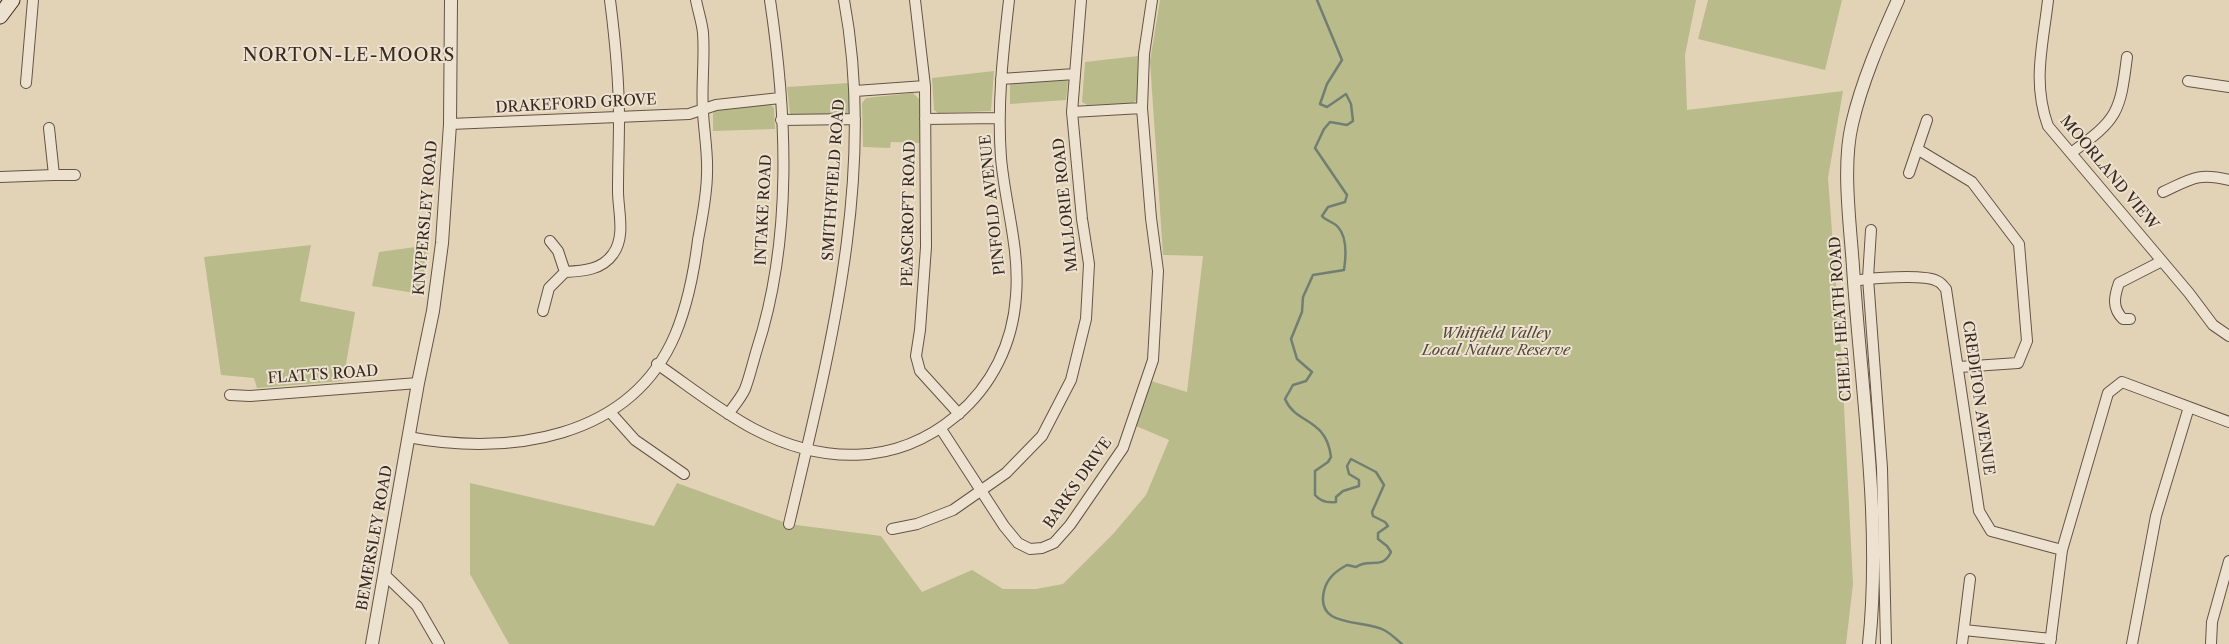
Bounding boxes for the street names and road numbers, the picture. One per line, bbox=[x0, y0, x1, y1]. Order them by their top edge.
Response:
street label: DRAKEFORD GROVE bbox=[495, 91, 657, 117]
street label: SMITHYFIELD ROAD bbox=[819, 98, 849, 262]
street label: MOORLAND VIEW bbox=[2056, 112, 2162, 234]
street label: PINFOLD AVENUE bbox=[977, 134, 1009, 276]
street label: MALLORIE ROAD bbox=[1050, 137, 1082, 273]
street label: KNYPERSLEY ROAD bbox=[410, 140, 442, 296]
street label: PEASCROFT ROAD bbox=[899, 141, 919, 287]
street label: INTAKE ROAD bbox=[752, 154, 776, 266]
street label: CHELL HEATH ROAD bbox=[1826, 236, 1856, 402]
street label: CREDITON AVENUE bbox=[1958, 320, 1998, 476]
street label: FLATTS ROAD bbox=[267, 362, 379, 388]
street label: BARKS DRIVE bbox=[1040, 434, 1116, 532]
street label: BEMERSLEY ROAD bbox=[353, 464, 397, 612]

